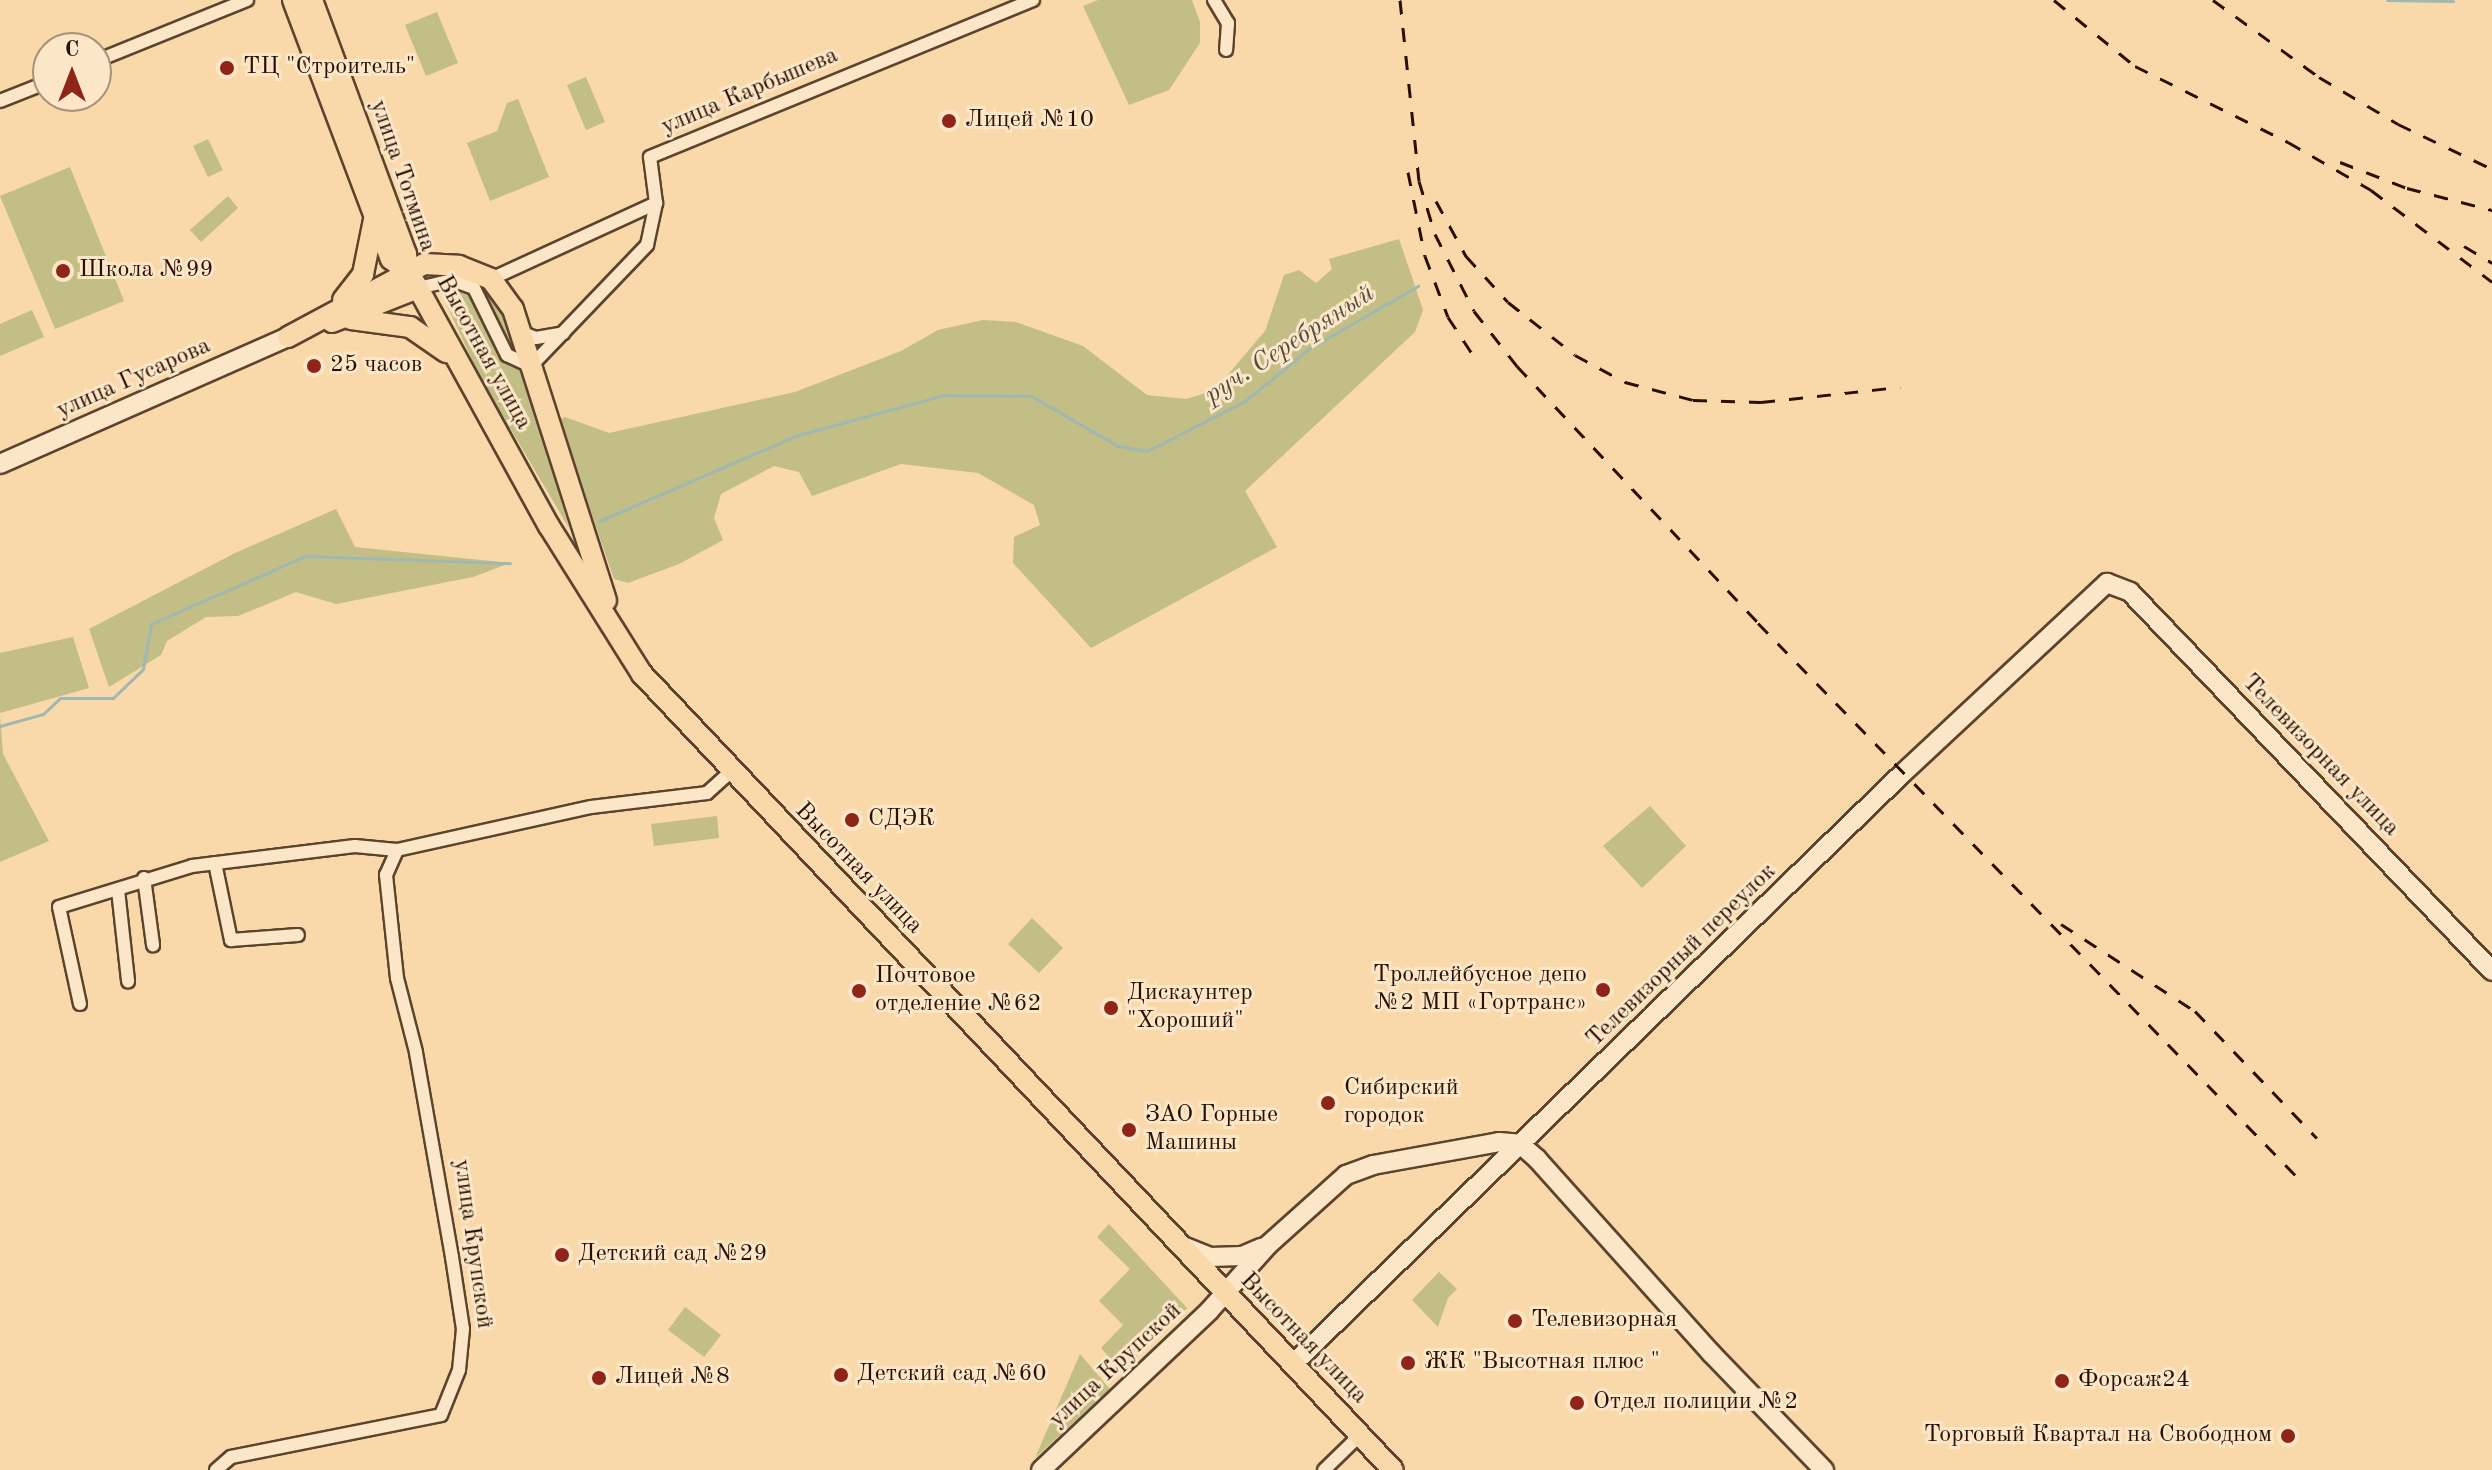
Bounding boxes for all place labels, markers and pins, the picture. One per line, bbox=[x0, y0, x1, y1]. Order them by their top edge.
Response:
place label: ТЦ "Строитель" bbox=[243, 54, 415, 82]
marker: ТЦ "Строитель" bbox=[218, 59, 236, 77]
place label: Лицей №10 bbox=[965, 107, 1094, 135]
marker: Лицей №10 bbox=[940, 112, 958, 130]
place label: Школа №99 bbox=[79, 257, 214, 285]
marker: Школа №99 bbox=[54, 262, 72, 280]
place label: 25 часов bbox=[330, 352, 422, 380]
marker: 25 часов bbox=[305, 357, 323, 375]
place label: СДЭК bbox=[868, 806, 935, 834]
marker: СДЭК bbox=[843, 811, 861, 829]
place label: Троллейбусное депо №2 МП «Гортранс» bbox=[1373, 962, 1587, 1018]
place label: Почтовое отделение №62 bbox=[875, 963, 1041, 1019]
place label: Дискаунтер "Хороший" bbox=[1127, 980, 1253, 1036]
marker: Троллейбусное депо №2 МП «Гортранс» bbox=[1594, 981, 1612, 999]
marker: Почтовое отделение №62 bbox=[850, 982, 868, 1000]
marker: Дискаунтер "Хороший" bbox=[1102, 999, 1120, 1017]
place label: Сибирский городок bbox=[1344, 1075, 1459, 1131]
marker: Сибирский городок bbox=[1319, 1094, 1337, 1112]
place label: ЗАО Горные Машины bbox=[1145, 1102, 1278, 1158]
marker: ЗАО Горные Машины bbox=[1120, 1121, 1138, 1139]
place label: Детский сад №29 bbox=[578, 1241, 767, 1269]
marker: Детский сад №29 bbox=[553, 1246, 571, 1264]
place label: Телевизорная bbox=[1531, 1307, 1677, 1335]
marker: Телевизорная bbox=[1506, 1312, 1524, 1330]
place label: ЖК "Высотная плюс " bbox=[1424, 1349, 1660, 1377]
marker: ЖК "Высотная плюс " bbox=[1399, 1354, 1417, 1372]
place label: Детский сад №60 bbox=[857, 1361, 1046, 1389]
place label: Лицей №8 bbox=[615, 1364, 730, 1392]
marker: Детский сад №60 bbox=[832, 1366, 850, 1384]
place label: Форсаж24 bbox=[2078, 1367, 2190, 1395]
marker: Лицей №8 bbox=[590, 1369, 608, 1387]
marker: Форсаж24 bbox=[2053, 1372, 2071, 1390]
place label: Отдел полиции №2 bbox=[1593, 1389, 1798, 1417]
marker: Отдел полиции №2 bbox=[1568, 1394, 1586, 1412]
place label: Торговый Квартал на Свободном bbox=[1924, 1422, 2272, 1450]
marker: Торговый Квартал на Свободном bbox=[2279, 1427, 2297, 1445]

